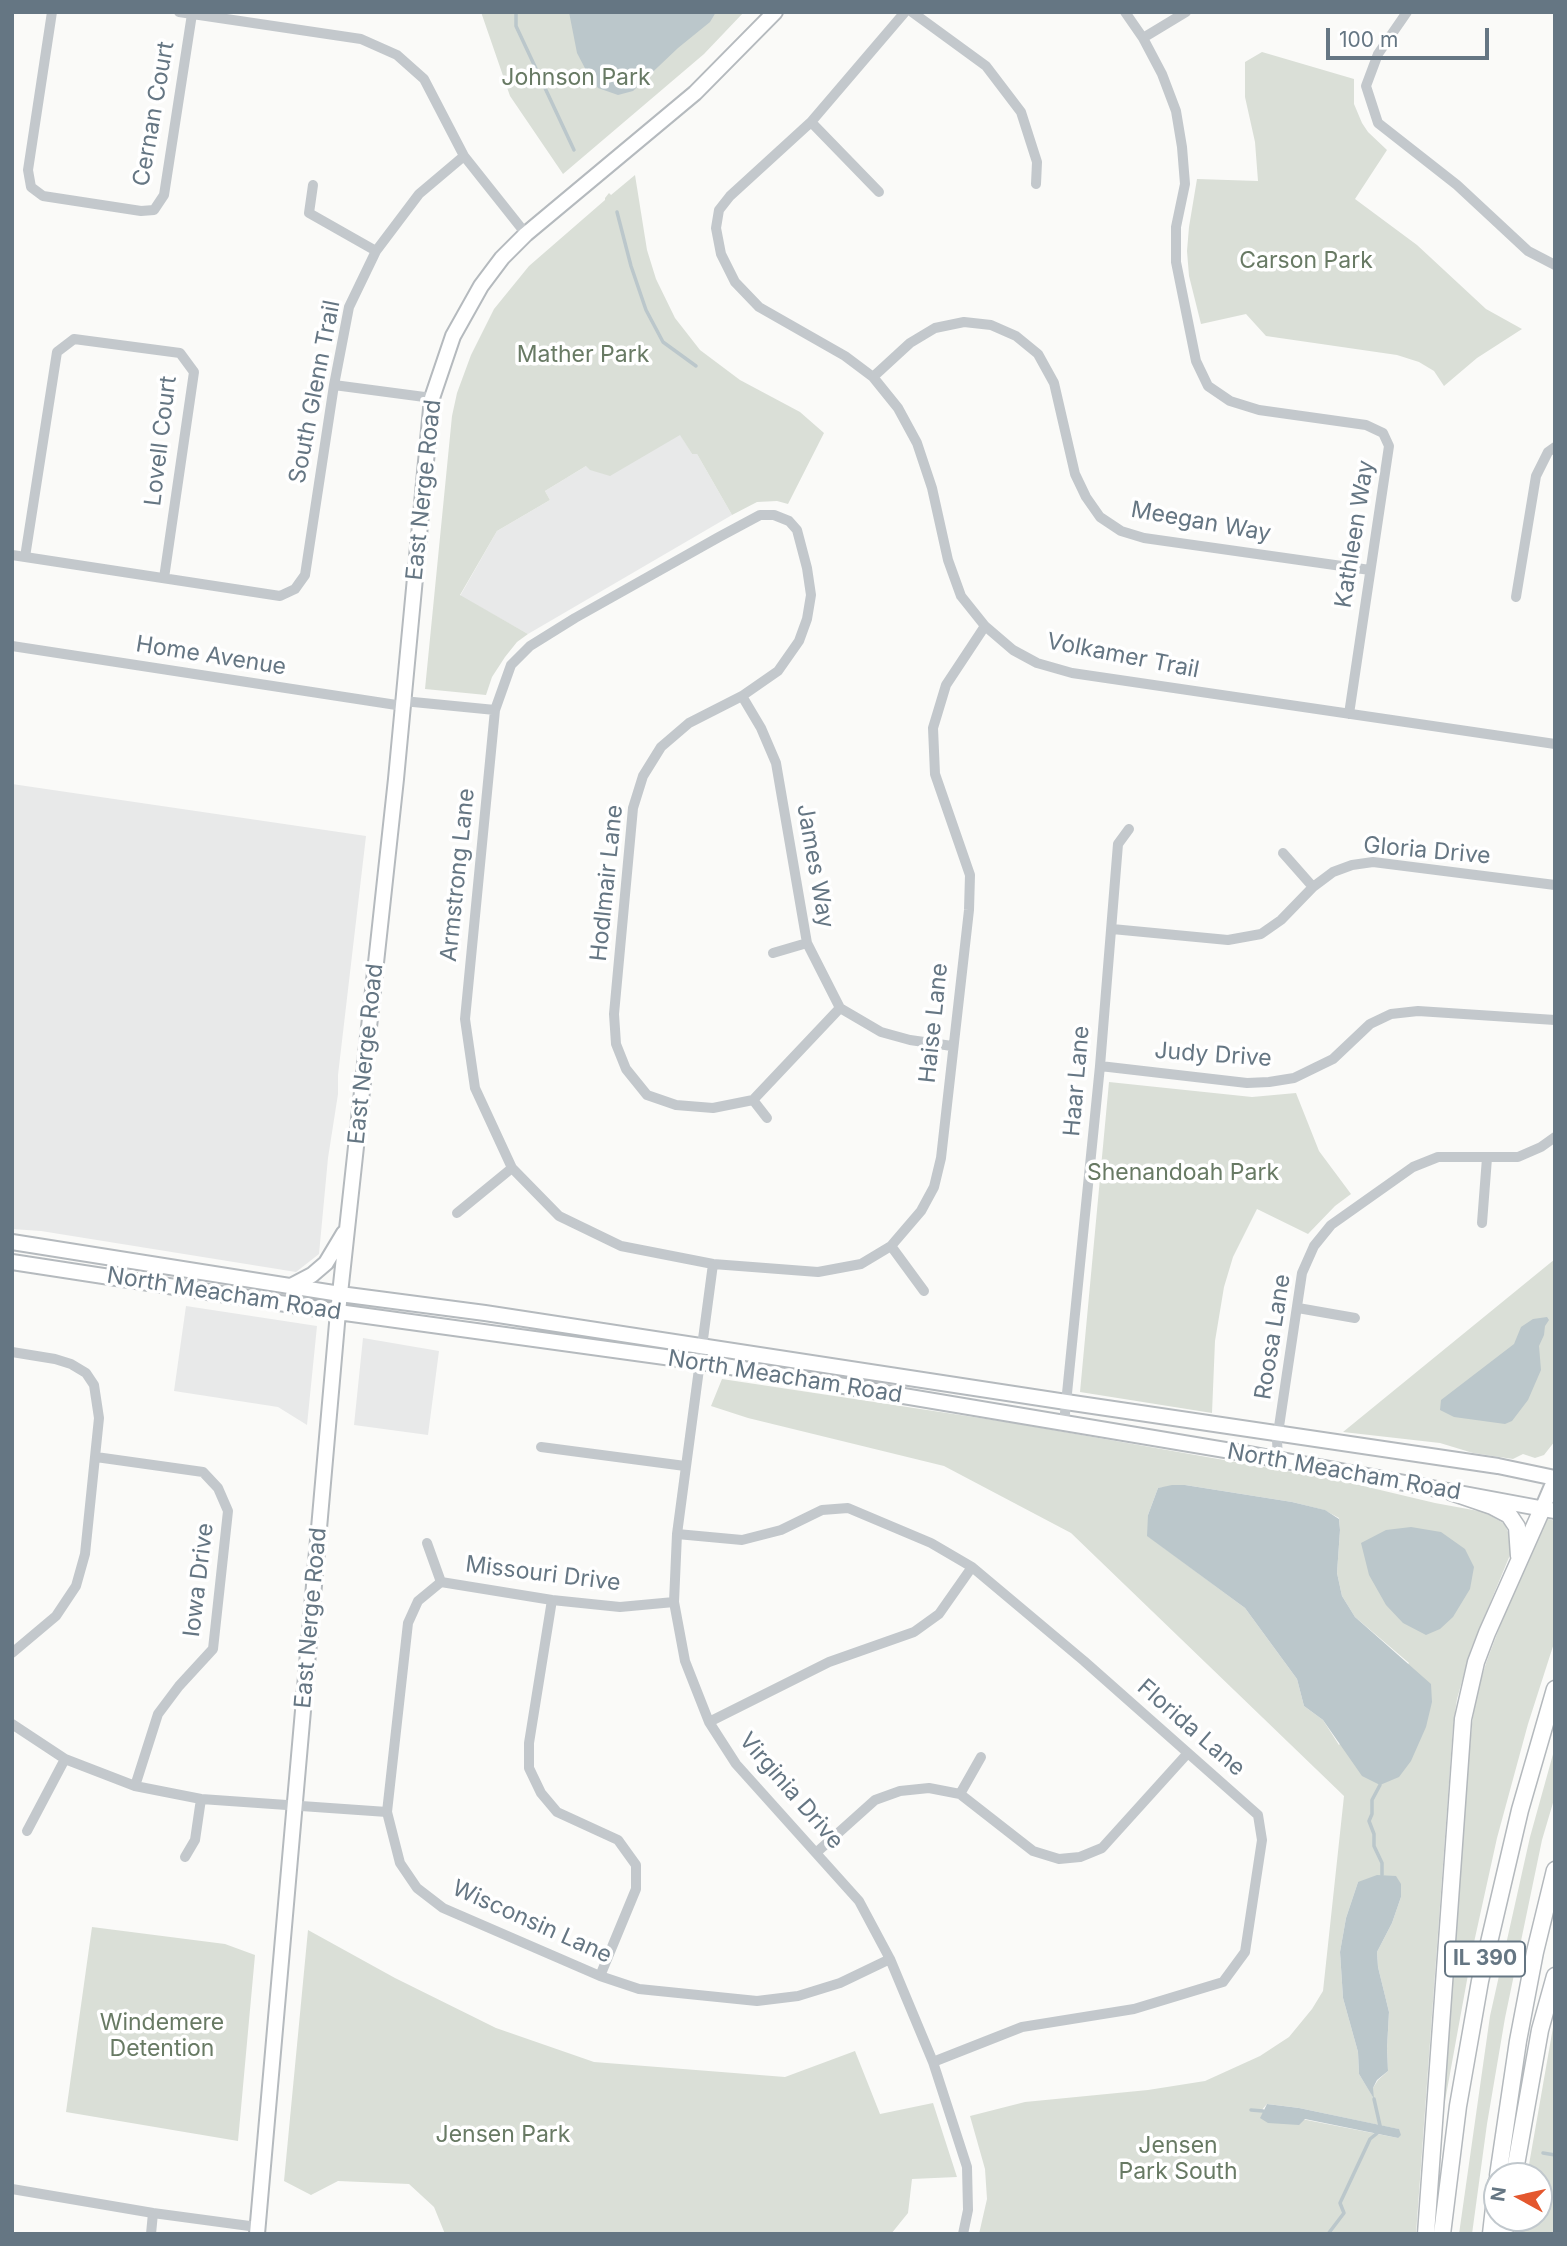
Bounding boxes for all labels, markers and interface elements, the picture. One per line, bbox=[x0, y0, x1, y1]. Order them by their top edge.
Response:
scale bar bbox=[1329, 14, 1492, 58]
text: 100 m bbox=[1339, 27, 1398, 52]
street label: Cernan Court bbox=[128, 39, 180, 189]
park label: Johnson Park bbox=[501, 64, 651, 92]
park label: Carson Park bbox=[1239, 247, 1373, 275]
street label: South Glenn Trail bbox=[284, 298, 346, 486]
park label: Mather Park bbox=[517, 341, 649, 369]
street label: Lovell Court bbox=[139, 375, 183, 507]
street label: East Nerge Road bbox=[401, 398, 447, 582]
street label: Kathleen Way bbox=[1330, 458, 1380, 610]
street label: Meegan Way bbox=[1129, 496, 1273, 548]
street label: Volkamer Trail bbox=[1045, 628, 1201, 684]
street label: Home Avenue bbox=[134, 631, 288, 681]
street label: Armstrong Lane bbox=[435, 787, 481, 963]
street label: James Way bbox=[791, 802, 839, 930]
street label: Hodlmair Lane bbox=[585, 803, 629, 963]
street label: Gloria Drive bbox=[1362, 832, 1492, 870]
street label: East Nerge Road bbox=[343, 962, 389, 1146]
street label: Haise Lane bbox=[914, 962, 954, 1084]
street label: Haar Lane bbox=[1058, 1025, 1096, 1137]
street label: Judy Drive bbox=[1153, 1037, 1273, 1073]
park label: Shenandoah Park bbox=[1087, 1159, 1279, 1187]
street label: North Meacham Road bbox=[105, 1262, 343, 1326]
street label: Roosa Lane bbox=[1249, 1272, 1297, 1402]
street label: North Meacham Road bbox=[666, 1345, 904, 1409]
street label: North Meacham Road bbox=[1225, 1438, 1463, 1506]
street label: Iowa Drive bbox=[178, 1521, 220, 1639]
street label: East Nerge Road bbox=[289, 1526, 333, 1710]
street label: Missouri Drive bbox=[464, 1551, 622, 1597]
street label: Florida Lane bbox=[1131, 1674, 1251, 1782]
street label: Virginia Drive bbox=[733, 1727, 849, 1855]
street label: Wisconsin Lane bbox=[448, 1874, 616, 1970]
road number: IL 390 bbox=[1445, 1941, 1525, 1976]
park label: Windemere Detention bbox=[100, 2009, 224, 2063]
park label: Jensen Park bbox=[436, 2121, 570, 2149]
park label: Jensen Park South bbox=[1119, 2132, 1237, 2186]
north arrow bbox=[1483, 2162, 1553, 2232]
text: N bbox=[1486, 2186, 1511, 2203]

